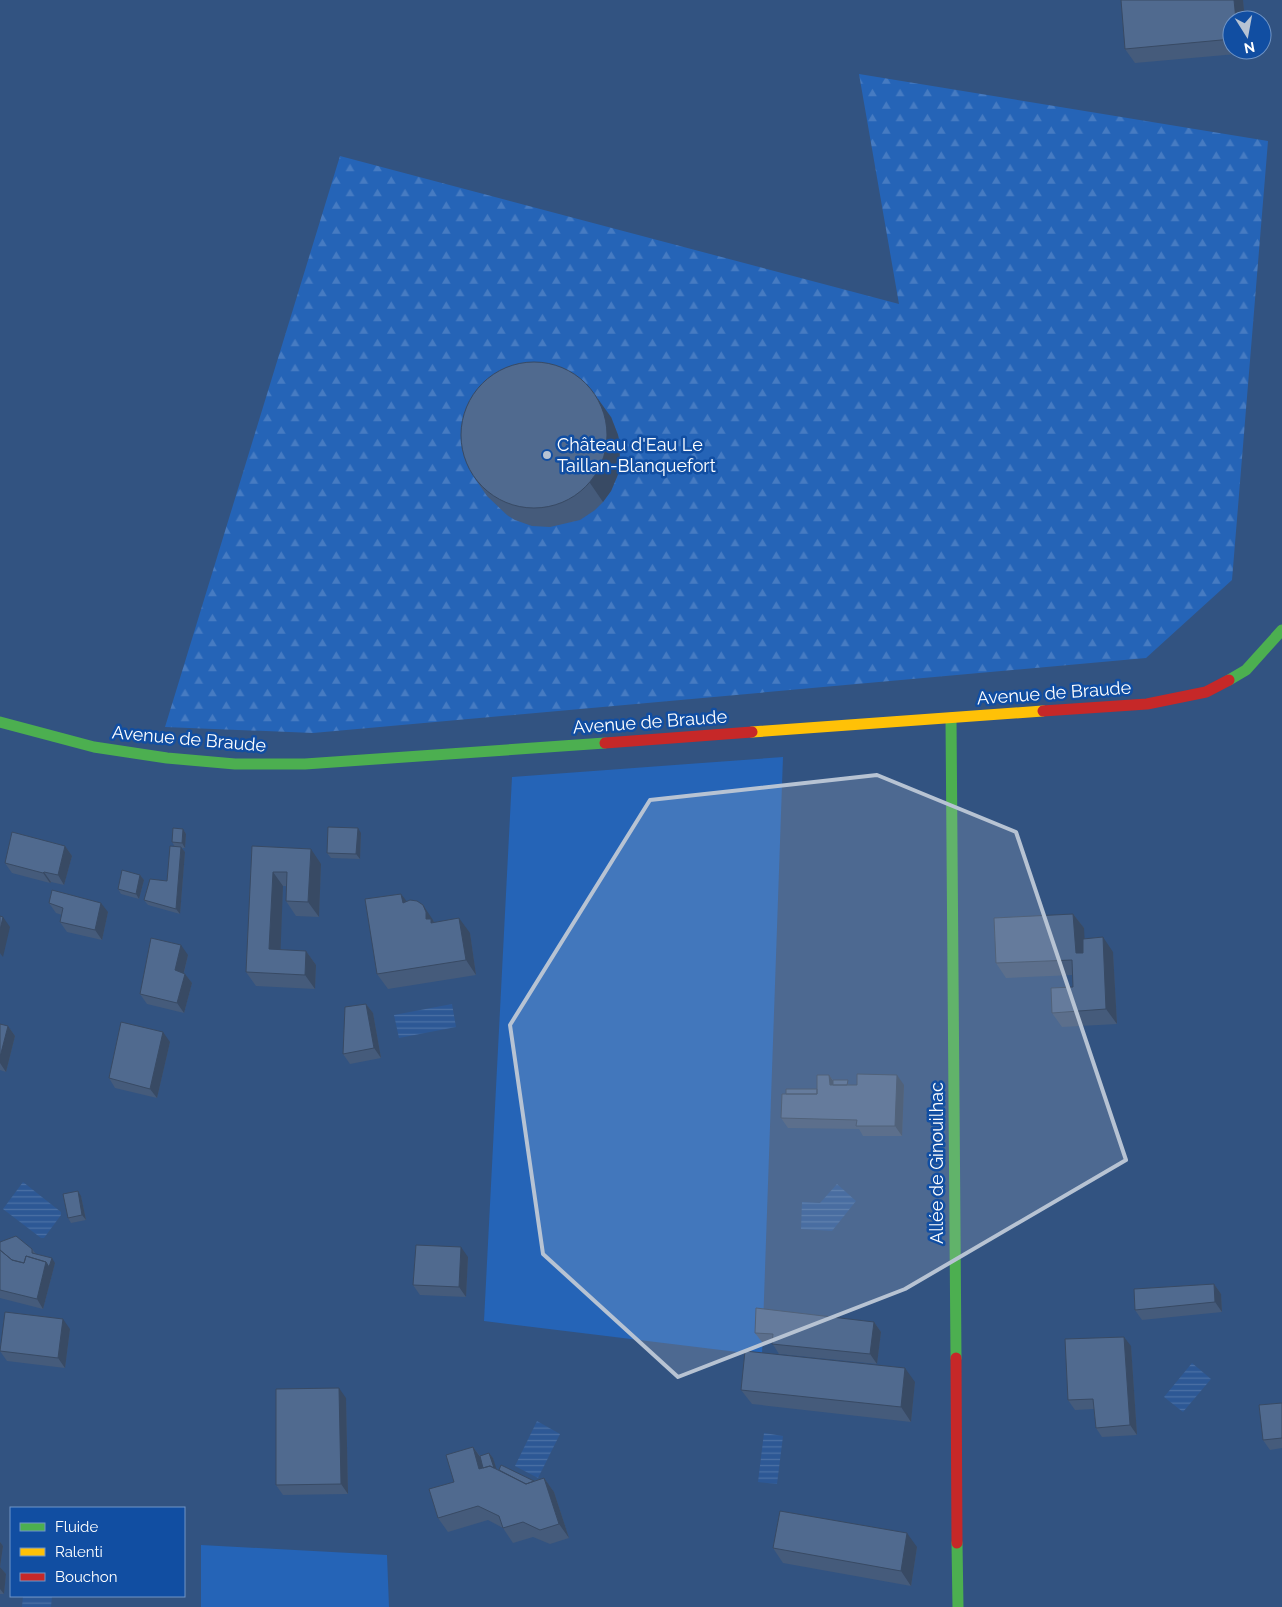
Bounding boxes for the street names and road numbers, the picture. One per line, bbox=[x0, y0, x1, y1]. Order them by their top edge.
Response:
street label: Avenue de Braude bbox=[976, 677, 1132, 708]
street label: Avenue de Braude bbox=[572, 706, 728, 737]
street label: Avenue de Braude bbox=[111, 721, 267, 756]
street label: Allée de Ginouilhac bbox=[926, 1082, 947, 1244]

